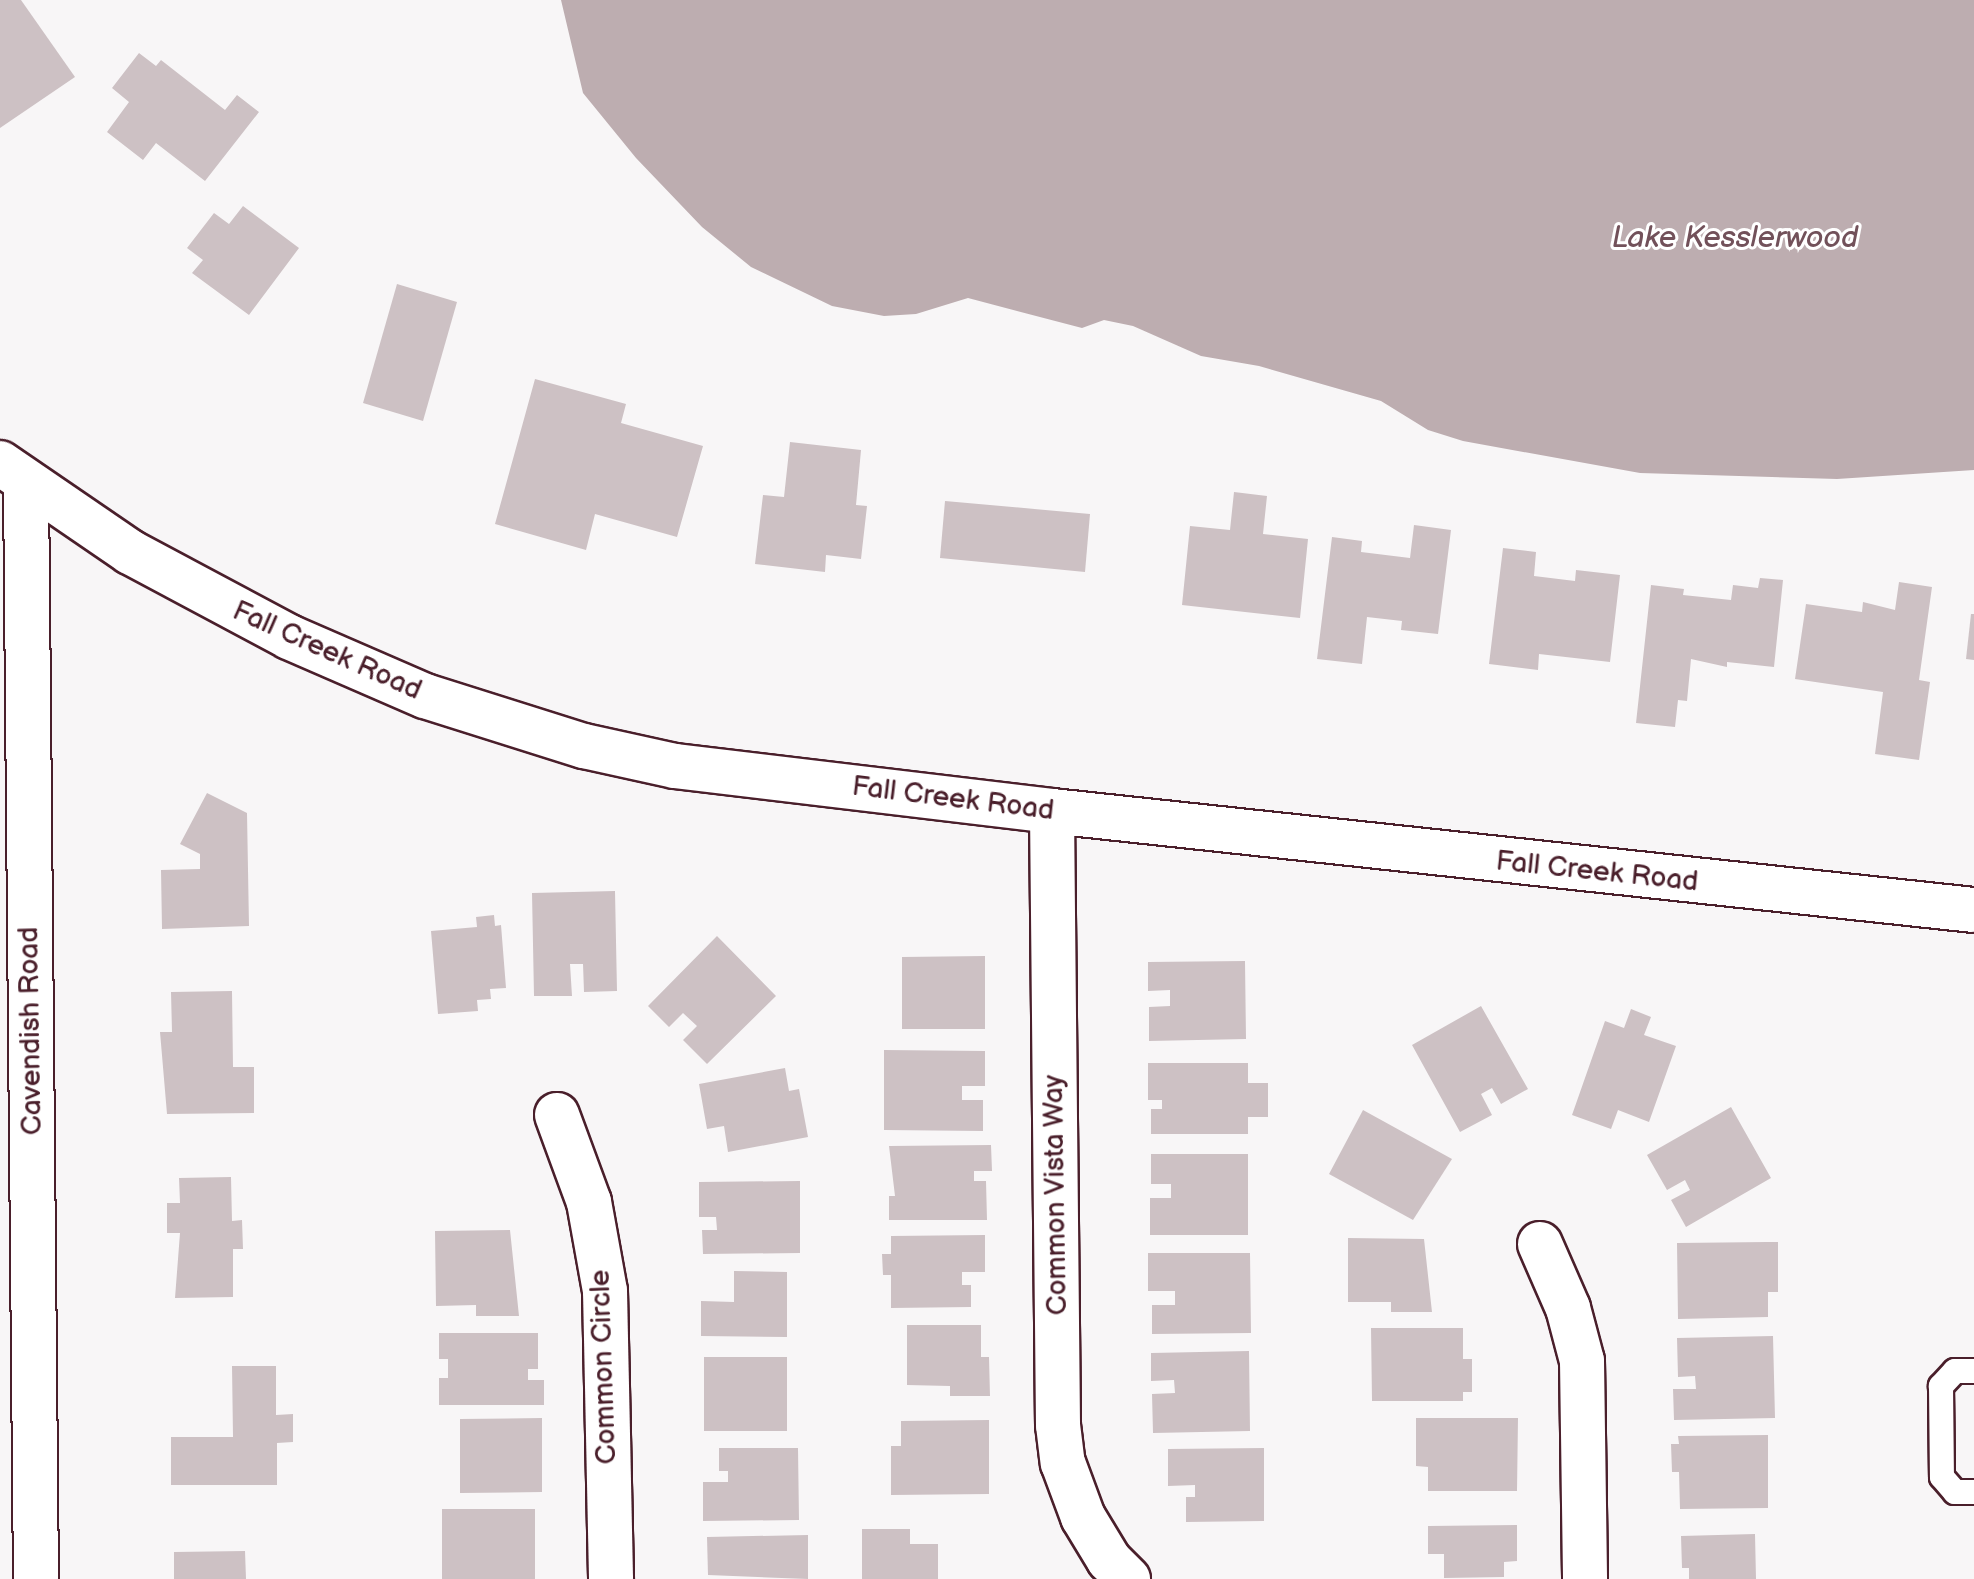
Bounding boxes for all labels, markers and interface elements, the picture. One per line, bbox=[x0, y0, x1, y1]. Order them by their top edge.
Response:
water label: Lake Kesslerwood bbox=[1612, 220, 1858, 256]
street label: Fall Creek Road bbox=[227, 594, 427, 708]
street label: Fall Creek Road bbox=[850, 770, 1056, 828]
street label: Fall Creek Road bbox=[1494, 845, 1700, 899]
street label: Cavendish Road bbox=[12, 926, 50, 1136]
street label: Common Vista Way bbox=[1037, 1073, 1075, 1317]
street label: Common Circle bbox=[584, 1269, 624, 1465]

